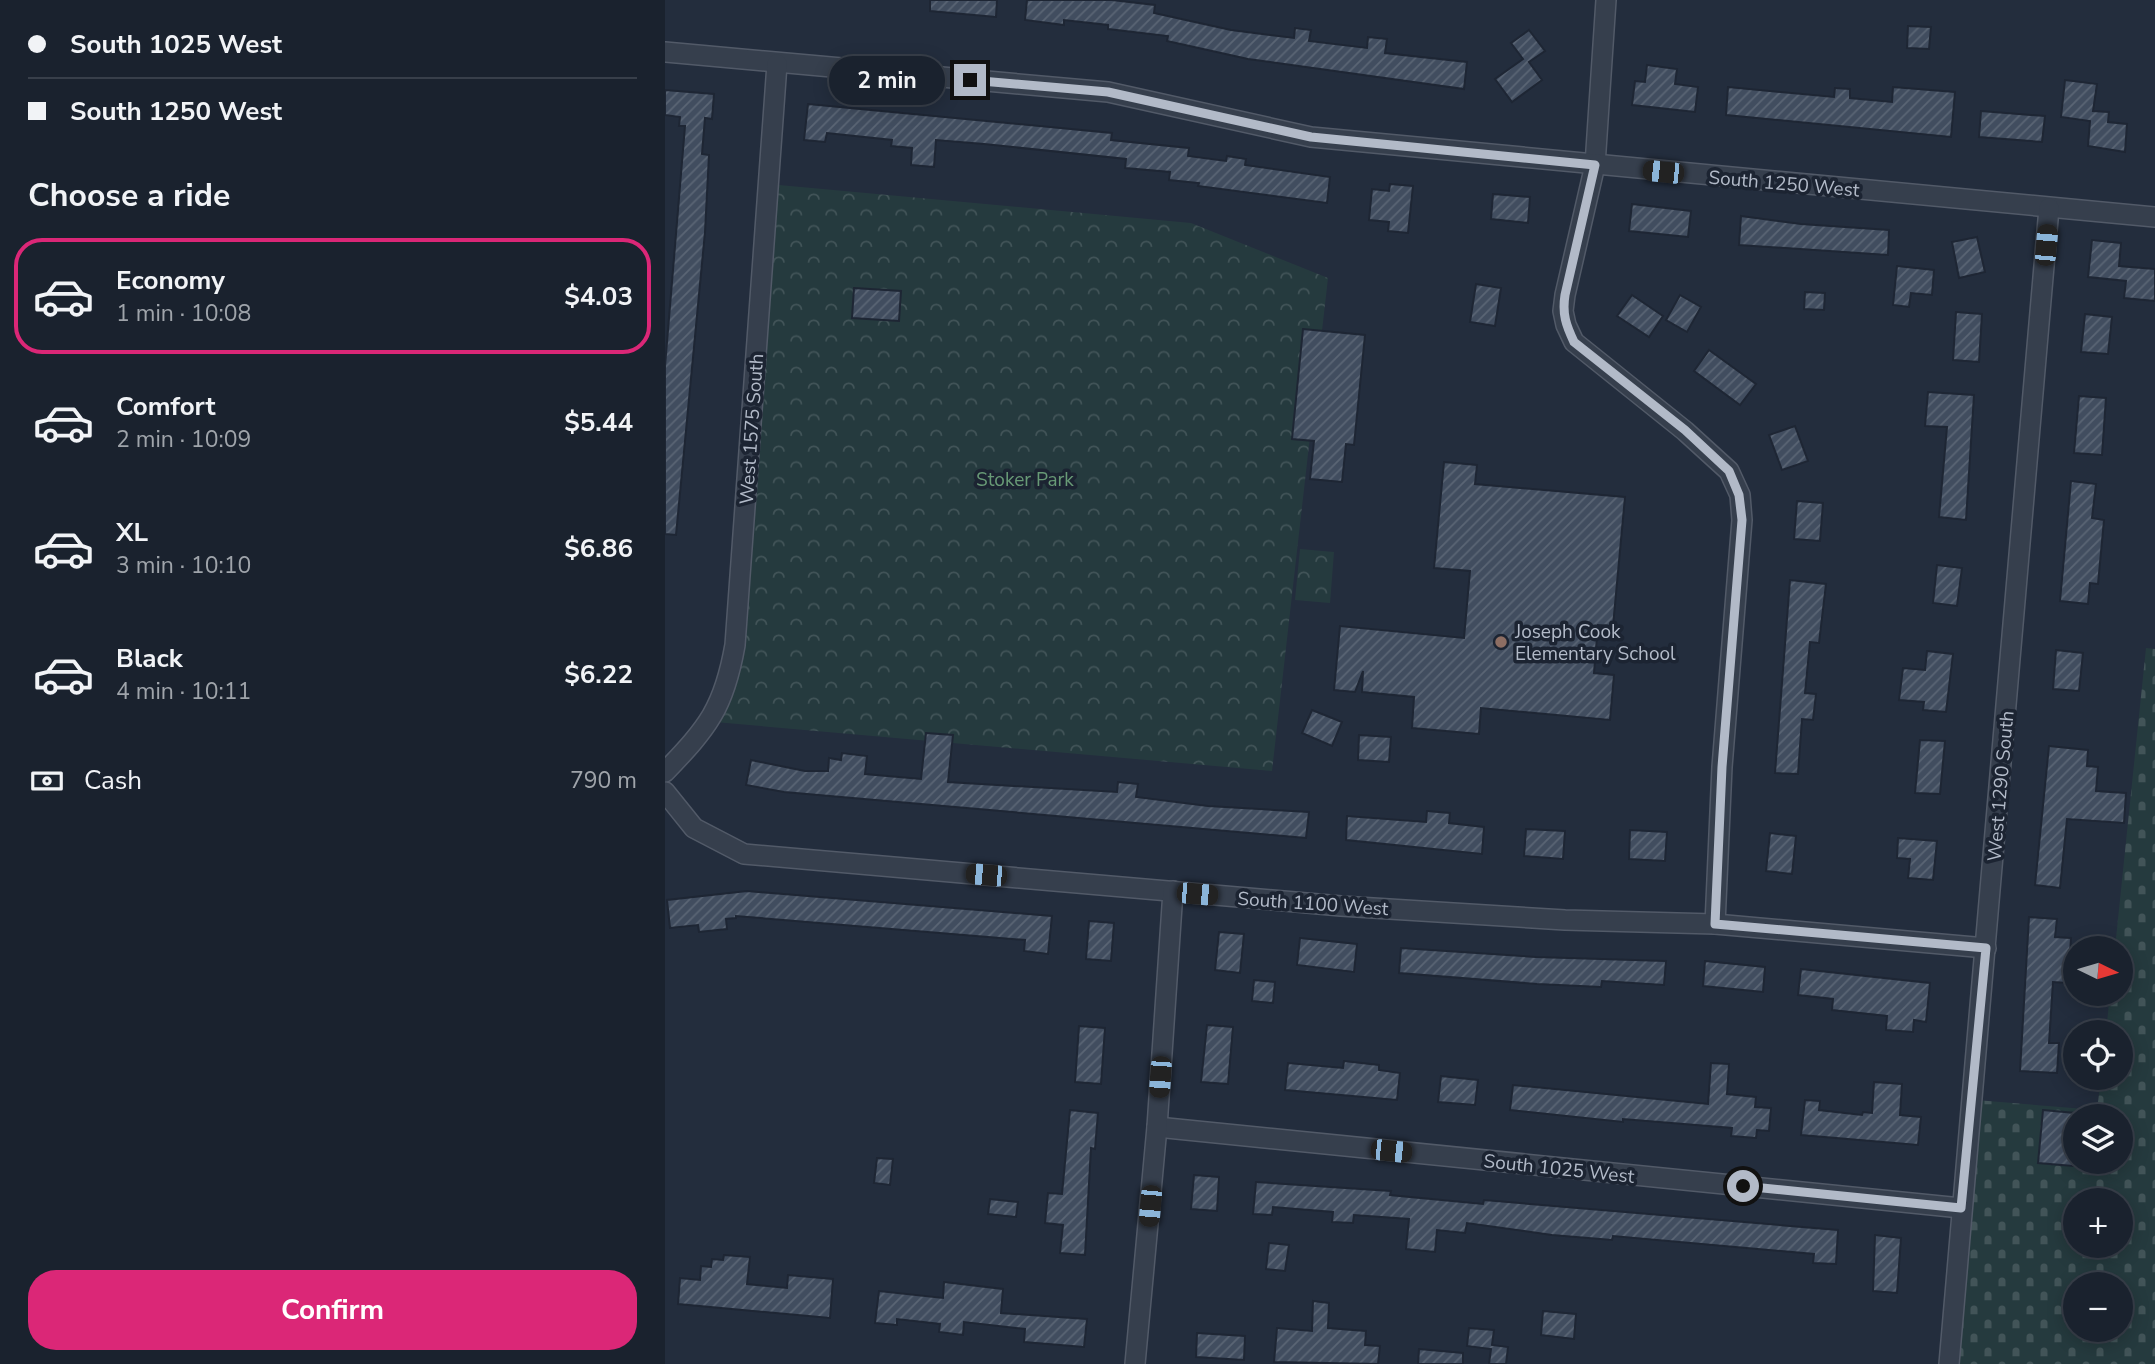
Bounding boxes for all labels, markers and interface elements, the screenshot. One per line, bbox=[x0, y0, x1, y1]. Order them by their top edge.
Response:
text: South 1025 West bbox=[70, 27, 282, 62]
callout: 2 min bbox=[830, 56, 945, 104]
route end bbox=[954, 64, 986, 96]
text: 2 min bbox=[857, 65, 917, 96]
text: South 1250 West bbox=[70, 94, 282, 129]
car bbox=[1642, 159, 1685, 185]
street label: South 1250 West bbox=[1707, 164, 1861, 204]
text: Choose a ride bbox=[28, 174, 230, 217]
car bbox=[2034, 223, 2059, 267]
text: Economy bbox=[116, 263, 225, 298]
icon: car bbox=[32, 265, 95, 328]
text: $4.03 bbox=[564, 279, 633, 314]
text: 1 min · 10:08 bbox=[116, 298, 251, 329]
street label: West 1575 South bbox=[734, 353, 770, 505]
text: Comfort bbox=[116, 389, 216, 424]
icon: car bbox=[32, 391, 95, 454]
text: $5.44 bbox=[564, 405, 633, 440]
text: 2 min · 10:09 bbox=[116, 424, 251, 455]
park label: Stoker Park bbox=[976, 467, 1074, 493]
text: XL bbox=[116, 515, 148, 550]
icon: car bbox=[32, 517, 95, 580]
text: $6.86 bbox=[564, 531, 633, 566]
text: 3 min · 10:10 bbox=[116, 550, 251, 581]
place label: Joseph Cook Elementary School bbox=[1514, 619, 1676, 667]
marker: Joseph Cook Elementary School bbox=[1493, 634, 1509, 650]
text: Black bbox=[116, 641, 183, 676]
icon: car bbox=[32, 643, 95, 706]
text: $6.22 bbox=[564, 657, 633, 692]
text: 4 min · 10:11 bbox=[116, 676, 251, 707]
street label: West 1290 South bbox=[1981, 710, 2021, 863]
icon: cash bbox=[28, 762, 66, 800]
text: Cash bbox=[84, 763, 142, 798]
text: 790 m bbox=[570, 765, 637, 796]
car bbox=[965, 863, 1008, 887]
car bbox=[1176, 882, 1219, 906]
street label: South 1100 West bbox=[1237, 886, 1390, 922]
north arrow bbox=[2063, 936, 2133, 1006]
map controls bbox=[2063, 936, 2133, 1342]
button: locate bbox=[2063, 1020, 2133, 1090]
car bbox=[1149, 1055, 1172, 1099]
button: layers bbox=[2063, 1104, 2133, 1174]
car bbox=[1370, 1138, 1413, 1164]
street label: South 1025 West bbox=[1482, 1148, 1636, 1190]
route start bbox=[1727, 1170, 1759, 1202]
car bbox=[1138, 1184, 1163, 1228]
button: + bbox=[2063, 1188, 2133, 1258]
button: Confirm bbox=[28, 1270, 637, 1350]
button: − bbox=[2063, 1272, 2133, 1342]

